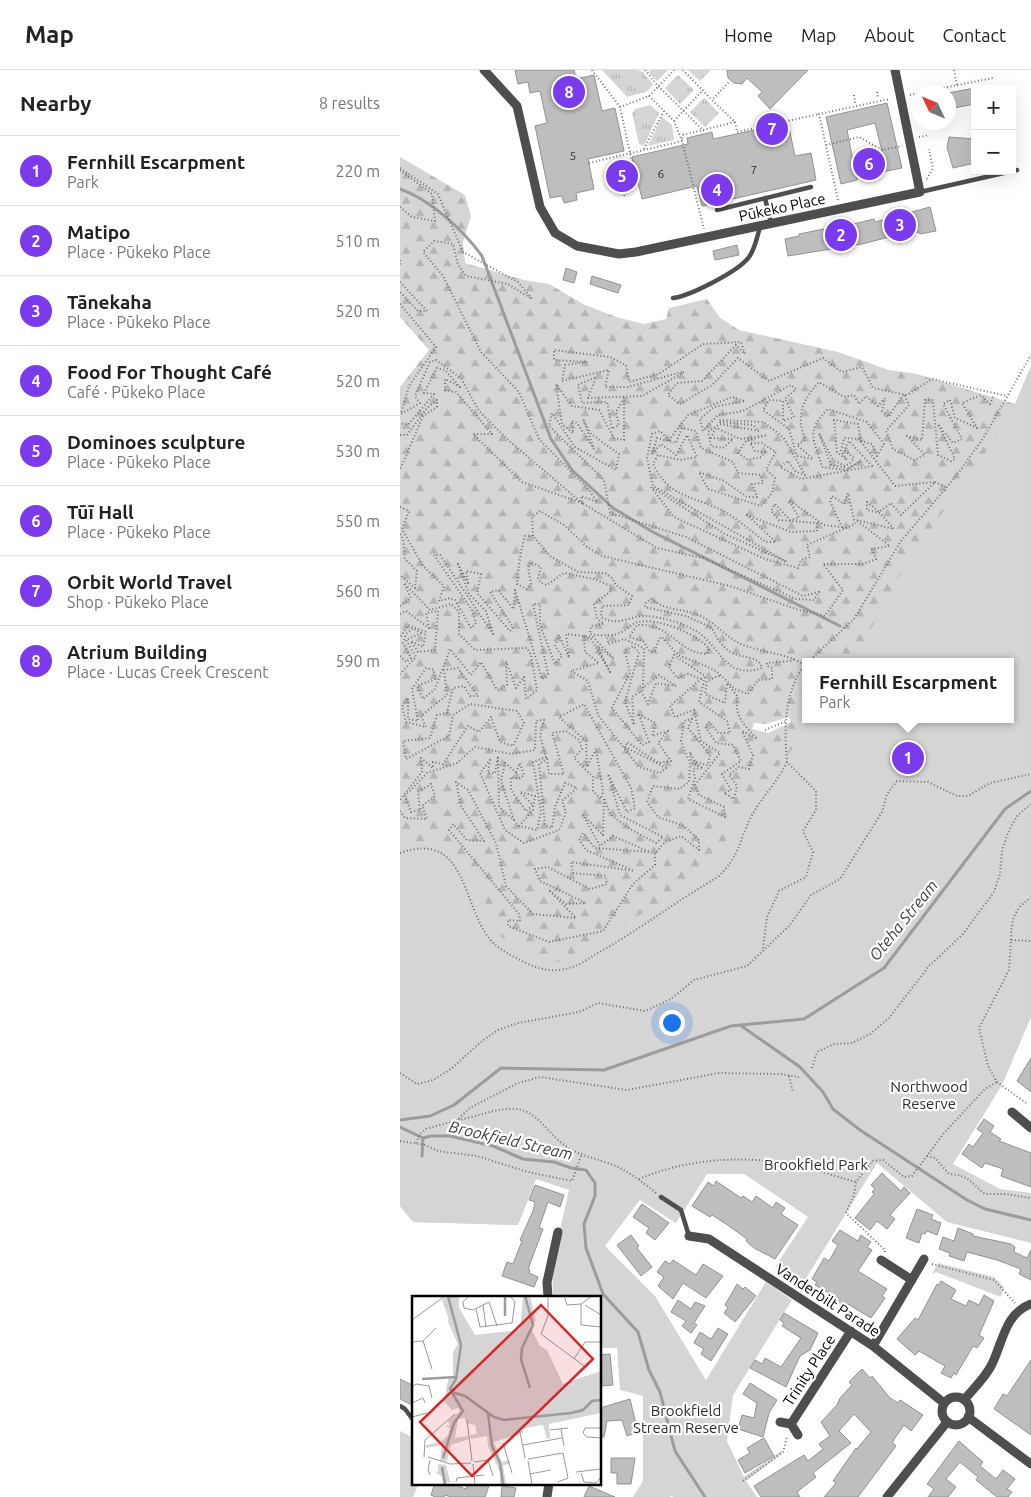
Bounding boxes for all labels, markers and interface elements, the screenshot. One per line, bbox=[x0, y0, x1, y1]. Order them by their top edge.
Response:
text: Map bbox=[25, 21, 74, 48]
text: Home bbox=[724, 25, 773, 45]
text: Map bbox=[801, 25, 836, 45]
text: About bbox=[864, 25, 914, 45]
text: Contact bbox=[942, 25, 1006, 45]
pin: 8 bbox=[553, 73, 585, 111]
north arrow bbox=[911, 85, 956, 130]
map controls bbox=[971, 85, 1016, 175]
button: + bbox=[971, 85, 1016, 130]
text: Nearby bbox=[20, 91, 91, 115]
text: 8 results bbox=[319, 94, 380, 112]
pin: 7 bbox=[756, 110, 788, 148]
button: − bbox=[971, 130, 1016, 175]
pin: 6 bbox=[853, 145, 885, 183]
house number: 5 bbox=[570, 149, 576, 162]
text: Fernhill Escarpment bbox=[67, 151, 245, 173]
pin: 5 bbox=[606, 157, 638, 195]
text: 1 bbox=[31, 162, 41, 180]
text: 220 m bbox=[335, 162, 380, 180]
house number: 7 bbox=[751, 163, 757, 176]
house number: 6 bbox=[658, 167, 665, 180]
pin: 4 bbox=[701, 171, 733, 209]
text: Park bbox=[67, 173, 99, 191]
street label: Pūkeko Place bbox=[737, 189, 827, 225]
pin: 3 bbox=[884, 206, 916, 244]
pin: 2 bbox=[825, 216, 857, 254]
text: Matipo bbox=[67, 221, 131, 243]
text: 2 bbox=[31, 232, 41, 250]
text: 510 m bbox=[335, 232, 380, 250]
text: Place · Pūkeko Place bbox=[67, 243, 211, 261]
text: Tānekaha bbox=[67, 291, 152, 313]
text: 3 bbox=[31, 302, 41, 320]
text: 520 m bbox=[335, 302, 380, 320]
text: Place · Pūkeko Place bbox=[67, 313, 211, 331]
text: Food For Thought Café bbox=[67, 361, 272, 383]
text: 4 bbox=[31, 372, 41, 390]
text: 520 m bbox=[335, 372, 380, 390]
text: Café · Pūkeko Place bbox=[67, 383, 206, 401]
text: Dominoes sculpture bbox=[67, 431, 245, 453]
text: 5 bbox=[31, 442, 41, 460]
text: 530 m bbox=[335, 442, 380, 460]
text: Place · Pūkeko Place bbox=[67, 453, 211, 471]
text: Tūī Hall bbox=[67, 501, 134, 523]
text: 6 bbox=[31, 512, 41, 530]
text: 550 m bbox=[335, 512, 380, 530]
text: Place · Pūkeko Place bbox=[67, 523, 211, 541]
text: Orbit World Travel bbox=[67, 571, 232, 593]
text: 7 bbox=[31, 582, 41, 600]
text: 560 m bbox=[335, 582, 380, 600]
text: Shop · Pūkeko Place bbox=[67, 593, 209, 611]
text: Atrium Building bbox=[67, 641, 207, 663]
text: 8 bbox=[31, 652, 41, 670]
text: 590 m bbox=[335, 652, 380, 670]
popup bbox=[802, 658, 1014, 723]
text: Place · Lucas Creek Crescent bbox=[67, 663, 269, 681]
text: Fernhill Escarpment bbox=[819, 671, 997, 693]
text: Park bbox=[819, 693, 851, 711]
pin: 1 bbox=[892, 739, 924, 777]
water label: Oteha Stream bbox=[865, 876, 941, 964]
your location bbox=[659, 1010, 685, 1036]
park label: Northwood Reserve bbox=[890, 1078, 968, 1112]
water label: Brookfield Stream bbox=[447, 1117, 575, 1164]
park label: Brookfield Park bbox=[764, 1156, 868, 1173]
street label: Vanderbilt Parade bbox=[773, 1260, 883, 1340]
inset map bbox=[412, 1296, 601, 1484]
street label: Trinity Place bbox=[780, 1331, 838, 1409]
park label: Brookfield Stream Reserve bbox=[633, 1402, 739, 1436]

